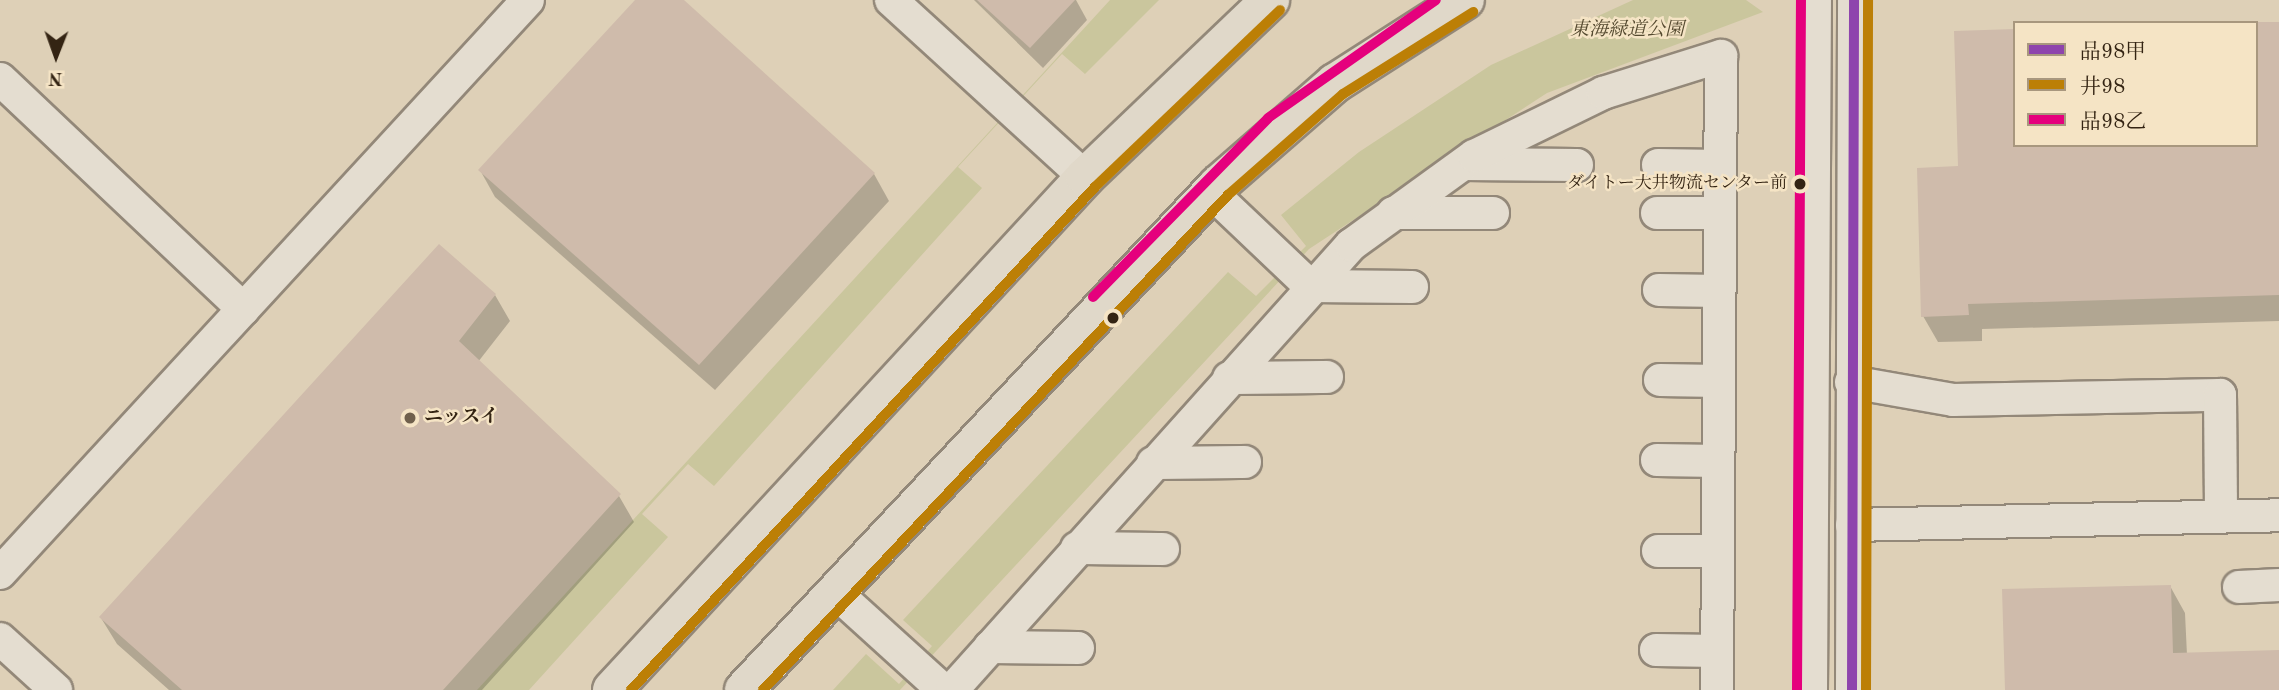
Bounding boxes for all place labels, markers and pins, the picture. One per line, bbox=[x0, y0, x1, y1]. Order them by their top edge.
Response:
place label: ダイトー大井物流センター前 bbox=[1566, 174, 1787, 194]
marker: ダイトー大井物流センター前 bbox=[1793, 177, 1807, 191]
unlabelled marker bbox=[1106, 311, 1120, 325]
place label: ニッスイ bbox=[424, 407, 500, 429]
marker: ニッスイ bbox=[402, 410, 418, 426]

